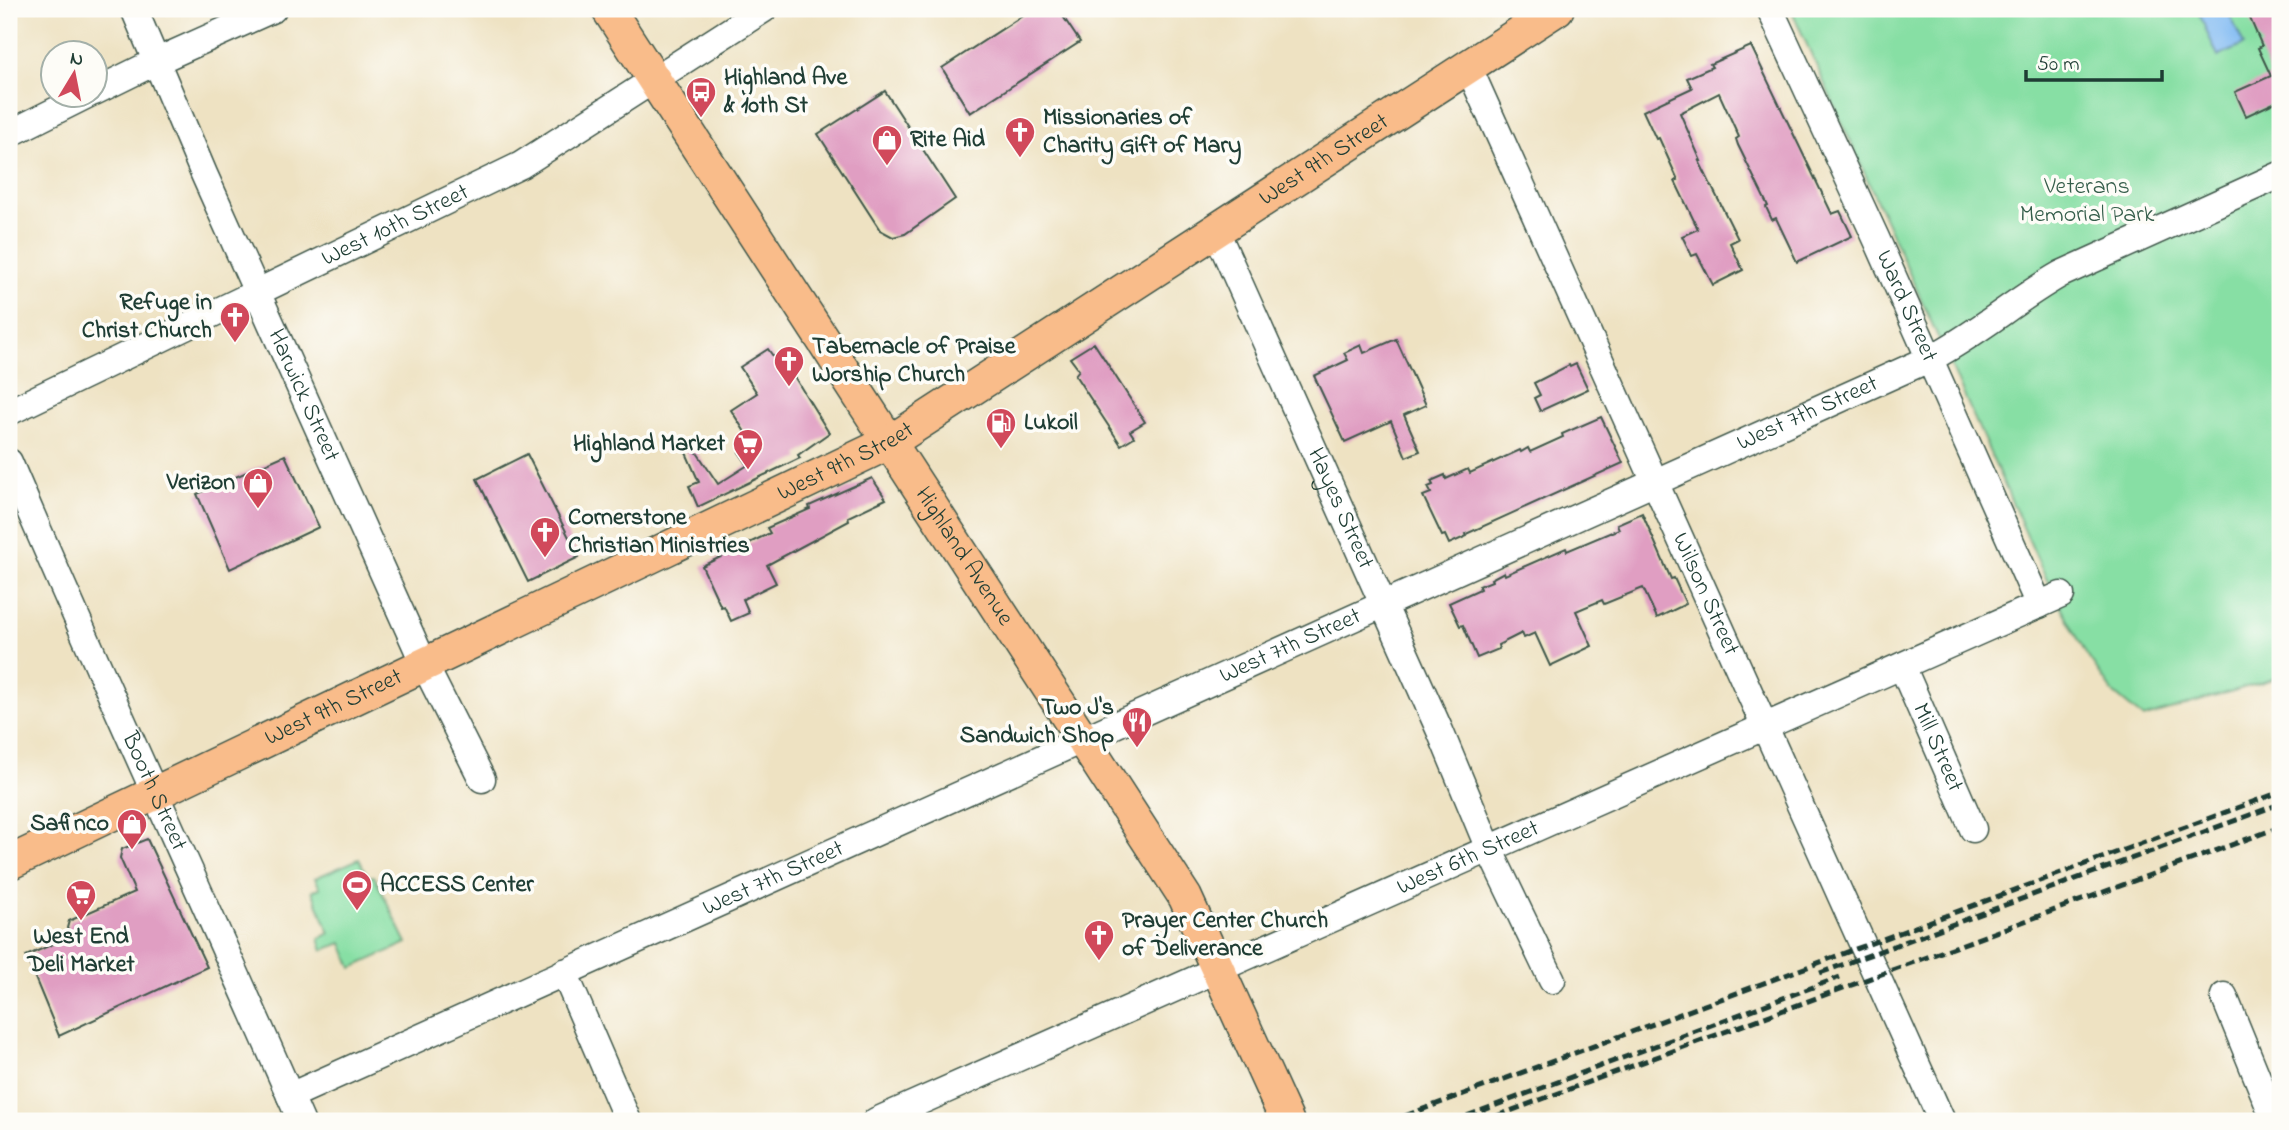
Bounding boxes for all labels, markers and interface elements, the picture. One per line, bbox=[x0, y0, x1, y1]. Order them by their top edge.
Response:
north arrow bbox=[38, 38, 108, 108]
scale bar bbox=[2026, 38, 2163, 82]
text: N bbox=[68, 45, 85, 74]
text: 50 m bbox=[2037, 50, 2080, 80]
place label: Highland Ave & 10th St bbox=[723, 61, 849, 124]
bus stop icon: Highland Ave & 10th St bbox=[684, 75, 718, 119]
place label: Missionaries of Charity Gift of Mary bbox=[1043, 101, 1241, 165]
street label: West 9th Street bbox=[1252, 105, 1396, 215]
church icon: Missionaries of Charity Gift of Mary bbox=[1003, 115, 1037, 159]
shop icon: Rite Aid bbox=[870, 123, 904, 167]
place label: Rite Aid bbox=[910, 123, 986, 158]
park label: Veterans Memorial Park bbox=[2020, 170, 2155, 233]
street label: West 10th Street bbox=[316, 175, 475, 276]
street label: Ward Street bbox=[1866, 245, 1946, 368]
place label: Refuge in Christ Church bbox=[82, 286, 212, 349]
church icon: Refuge in Christ Church bbox=[218, 300, 252, 344]
street label: Harwick Street bbox=[258, 323, 349, 467]
place label: Tabernacle of Praise Worship Church bbox=[812, 330, 1017, 393]
church icon: Tabernacle of Praise Worship Church bbox=[772, 344, 806, 388]
street label: West 7th Street bbox=[1731, 367, 1884, 461]
fuel station icon: Lukoil bbox=[984, 406, 1018, 450]
place label: Lukoil bbox=[1024, 406, 1078, 441]
street label: West 9th Street bbox=[772, 413, 921, 511]
place label: Highland Market bbox=[573, 427, 726, 463]
supermarket icon: Highland Market bbox=[731, 427, 765, 471]
street label: Hayes Street bbox=[1298, 442, 1383, 575]
place label: Verizon bbox=[166, 466, 235, 501]
shop icon: Verizon bbox=[241, 466, 275, 510]
street label: Highland Avenue bbox=[906, 480, 1022, 633]
place label: Cornerstone Christian Ministries bbox=[568, 501, 750, 564]
church icon: Cornerstone Christian Ministries bbox=[528, 515, 562, 559]
street label: Wilson Street bbox=[1662, 527, 1748, 661]
street label: West 7th Street bbox=[1214, 599, 1367, 693]
street label: West 9th Street bbox=[259, 660, 409, 756]
place label: Two J's Sandwich Shop bbox=[960, 691, 1114, 754]
street label: Mill Street bbox=[1903, 698, 1972, 797]
restaurant icon: Two J's Sandwich Shop bbox=[1120, 705, 1154, 749]
street label: Booth Street bbox=[112, 725, 196, 857]
place label: Safinco bbox=[30, 807, 109, 842]
shop icon: Safinco bbox=[115, 807, 149, 851]
street label: West 6th Street bbox=[1392, 811, 1545, 905]
street label: West 7th Street bbox=[697, 832, 850, 926]
sports icon: ACCESS Center bbox=[340, 868, 374, 912]
place label: ACCESS Center bbox=[380, 868, 534, 903]
supermarket icon: West End Deli Market bbox=[64, 878, 98, 922]
place label: Prayer Center Church of Deliverance bbox=[1122, 904, 1328, 967]
church icon: Prayer Center Church of Deliverance bbox=[1082, 918, 1116, 962]
place label: West End Deli Market bbox=[26, 920, 135, 983]

